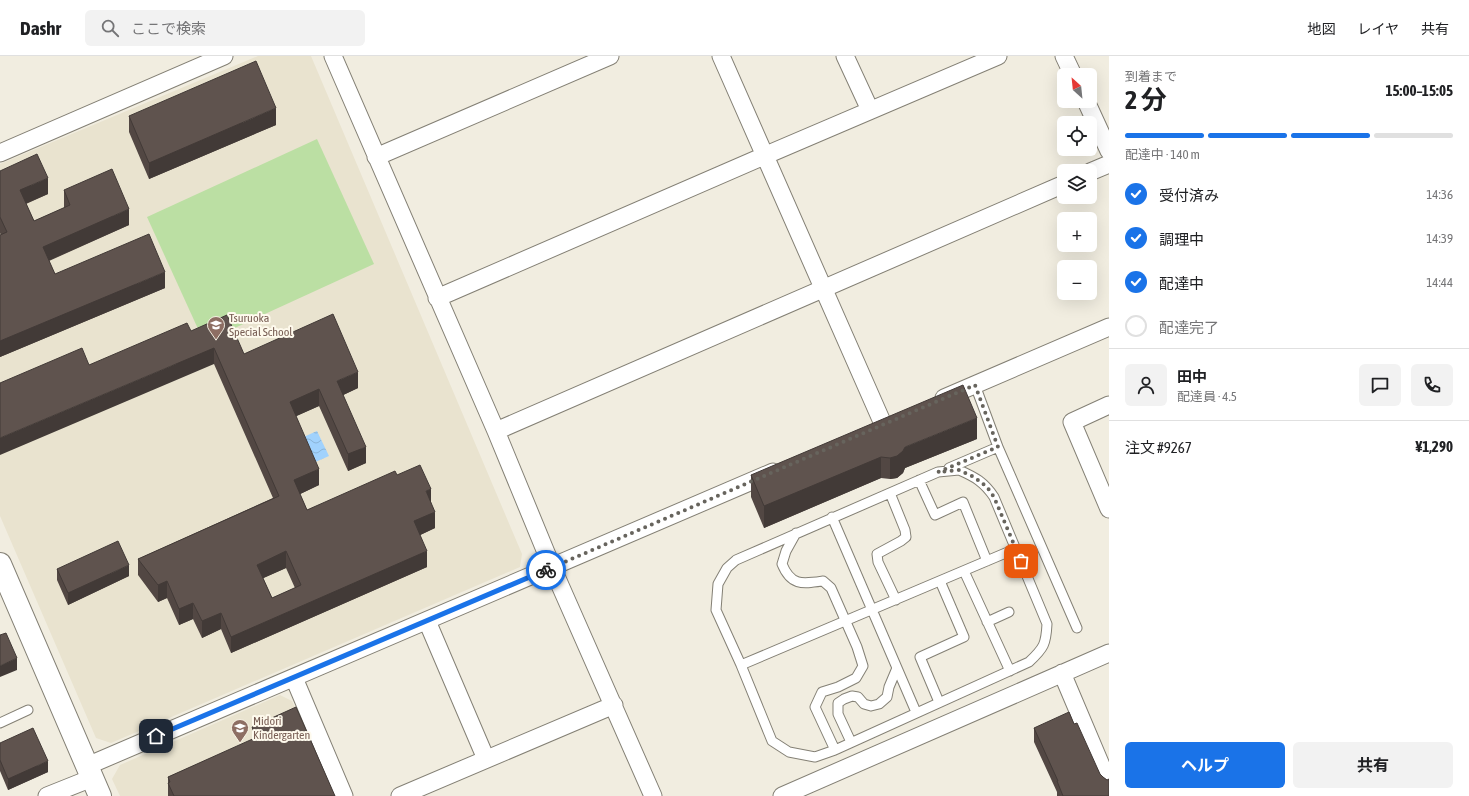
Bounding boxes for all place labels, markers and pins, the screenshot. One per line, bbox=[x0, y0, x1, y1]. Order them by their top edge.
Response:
place label: Tsuruoka Special School bbox=[229, 311, 293, 339]
school or university icon: Tsuruoka Special School bbox=[206, 315, 226, 340]
pin bbox=[1004, 544, 1038, 578]
place label: Midori Kindergarten bbox=[253, 714, 310, 742]
school or university icon: Midori Kindergarten bbox=[230, 718, 250, 743]
pin bbox=[139, 719, 173, 753]

